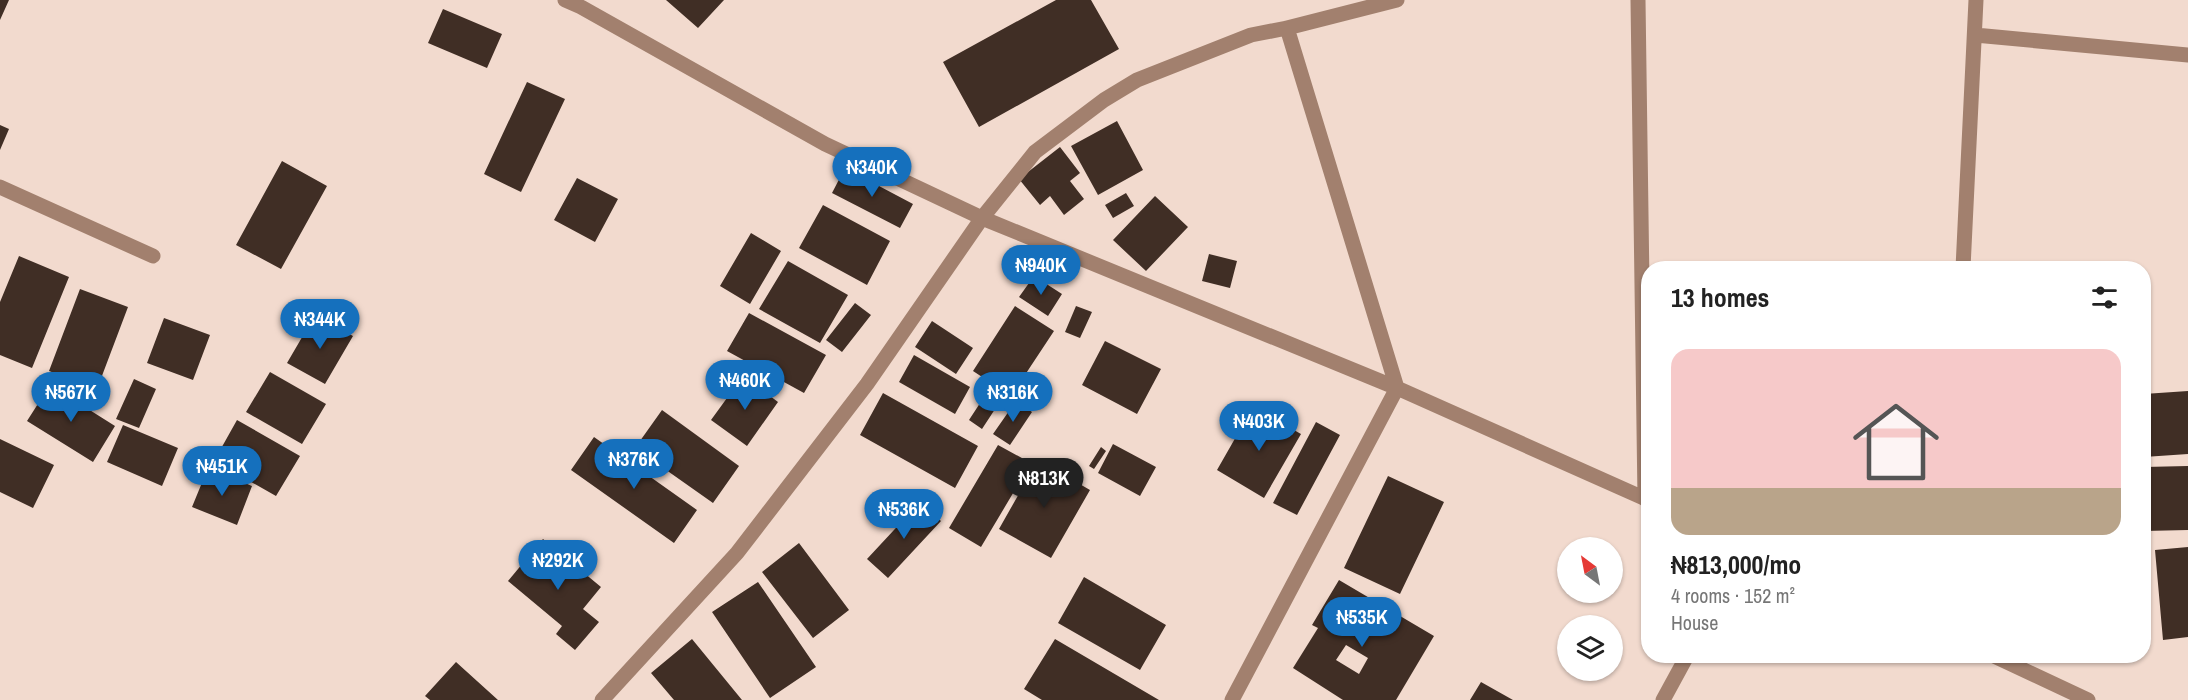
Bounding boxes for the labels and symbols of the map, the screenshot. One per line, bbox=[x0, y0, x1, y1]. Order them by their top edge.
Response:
pin: ₦340K bbox=[830, 147, 914, 198]
pin: ₦940K bbox=[999, 245, 1083, 296]
pin: ₦344K bbox=[278, 299, 362, 350]
pin: ₦460K bbox=[703, 360, 787, 411]
pin: ₦567K bbox=[29, 372, 113, 423]
pin: ₦316K bbox=[971, 372, 1055, 423]
pin: ₦403K bbox=[1217, 401, 1301, 452]
pin: ₦376K bbox=[592, 439, 676, 490]
pin: ₦451K bbox=[180, 446, 264, 497]
pin: ₦813K bbox=[1002, 458, 1086, 509]
pin: ₦536K bbox=[862, 489, 946, 540]
north arrow bbox=[1557, 537, 1623, 603]
pin: ₦292K bbox=[516, 540, 600, 591]
pin: ₦535K bbox=[1320, 597, 1404, 648]

